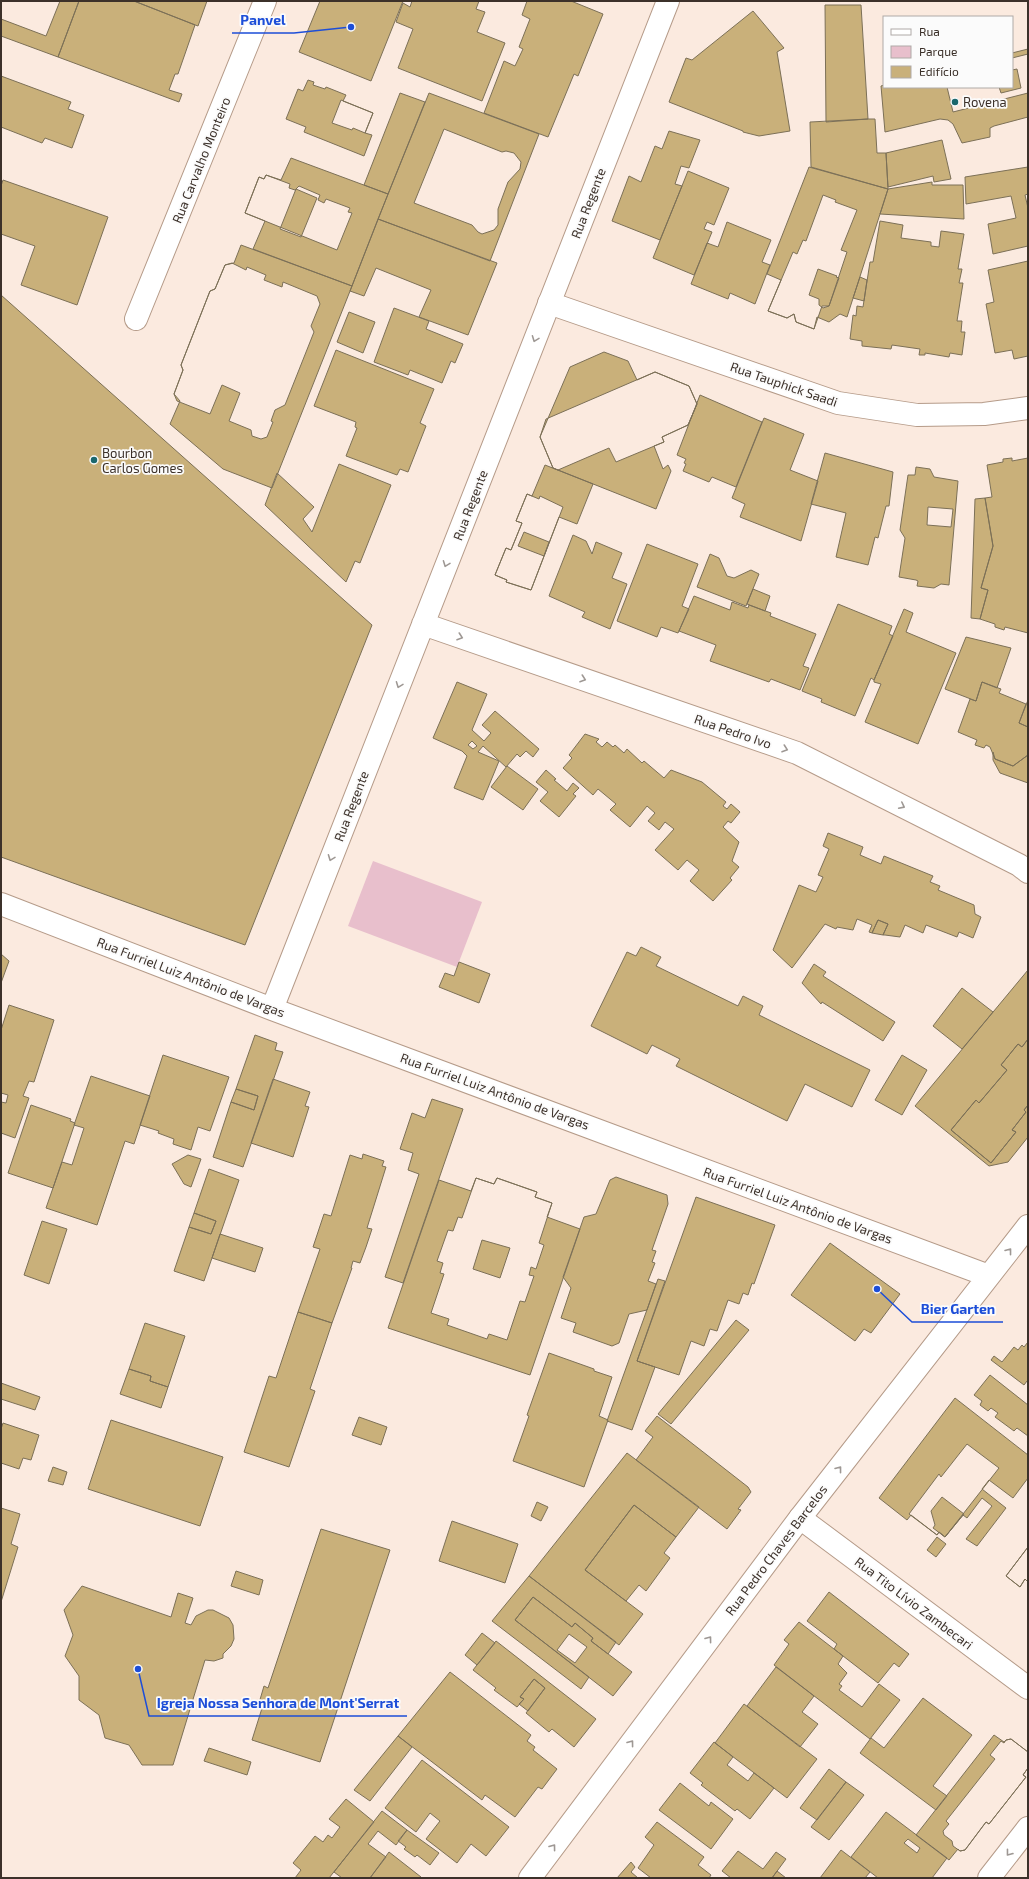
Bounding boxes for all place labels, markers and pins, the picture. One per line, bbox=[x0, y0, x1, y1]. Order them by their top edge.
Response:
callout: Panvel bbox=[232, 7, 294, 33]
place label: Rovena bbox=[963, 94, 1007, 110]
marker: Rovena bbox=[950, 97, 960, 107]
place label: Bourbon Carlos Gomes bbox=[102, 445, 183, 476]
marker: Bourbon Carlos Gomes bbox=[89, 455, 99, 465]
callout: Bier Garten bbox=[912, 1296, 1003, 1322]
callout: Igreja Nossa Senhora de Mont'Serrat bbox=[149, 1690, 407, 1716]

